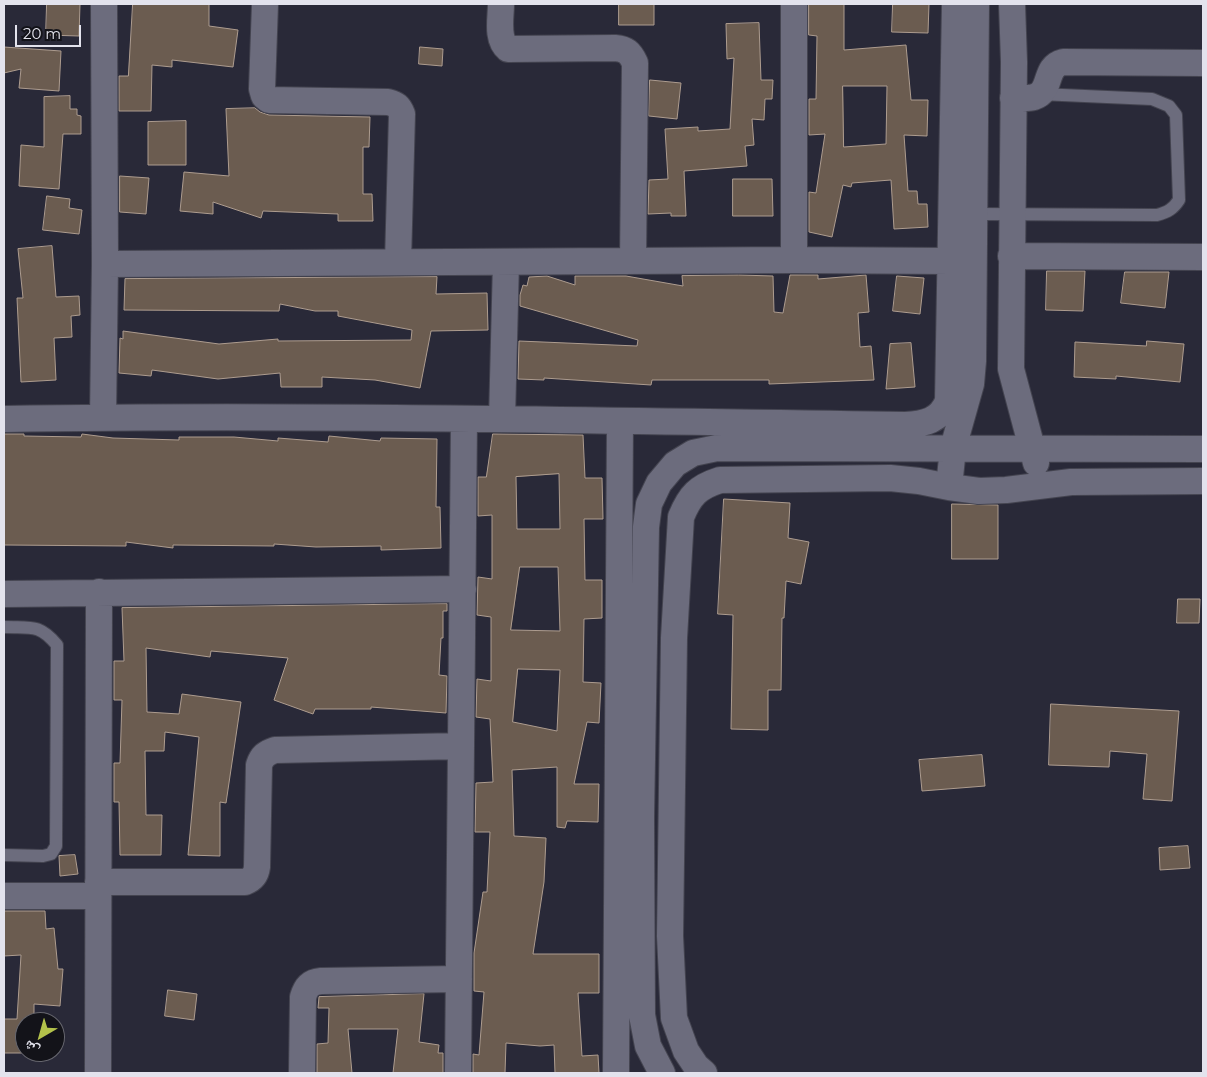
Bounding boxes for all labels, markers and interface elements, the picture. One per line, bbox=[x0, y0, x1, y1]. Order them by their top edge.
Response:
scale bar bbox=[18, 15, 84, 47]
text: 20 m bbox=[23, 24, 61, 43]
north arrow bbox=[15, 1012, 65, 1062]
text: ش bbox=[20, 1036, 43, 1060]

